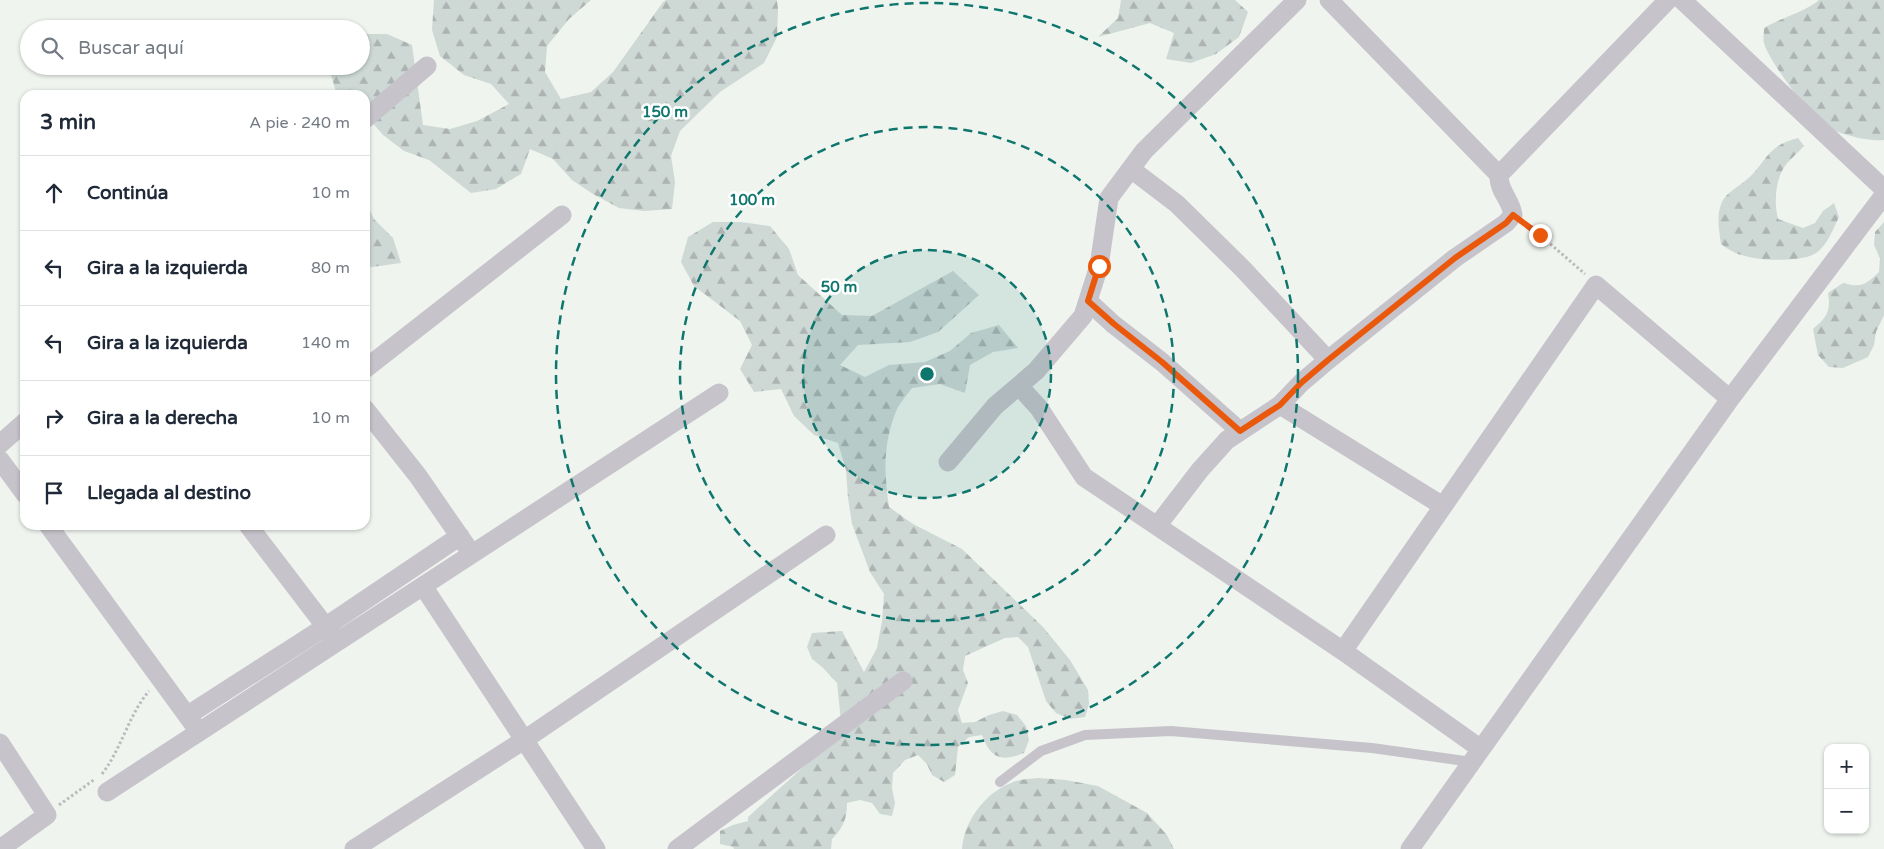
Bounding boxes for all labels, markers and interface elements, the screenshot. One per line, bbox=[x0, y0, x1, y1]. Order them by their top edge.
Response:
search box bbox=[20, 20, 370, 75]
icon: search bbox=[38, 34, 66, 62]
text: Buscar aquí bbox=[78, 37, 184, 59]
text: 150 m bbox=[642, 103, 688, 121]
text: 3 min bbox=[40, 110, 96, 135]
text: A pie · 240 m bbox=[249, 113, 350, 133]
icon: ahead bbox=[40, 179, 68, 207]
text: Continúa bbox=[87, 182, 169, 204]
text: 10 m bbox=[311, 183, 350, 203]
text: 100 m bbox=[729, 191, 775, 209]
route end bbox=[1529, 224, 1552, 247]
icon: left bbox=[40, 254, 68, 282]
route start bbox=[1088, 255, 1111, 278]
text: Gira a la izquierda bbox=[87, 257, 248, 279]
text: 80 m bbox=[311, 258, 350, 278]
text: 50 m bbox=[821, 278, 857, 296]
icon: left bbox=[40, 329, 68, 357]
text: Gira a la izquierda bbox=[87, 332, 248, 354]
text: 140 m bbox=[301, 333, 350, 353]
centre of rings bbox=[918, 365, 936, 383]
icon: right bbox=[40, 404, 68, 432]
text: Gira a la derecha bbox=[87, 407, 238, 429]
text: 10 m bbox=[311, 408, 350, 428]
icon: arrive bbox=[40, 479, 68, 507]
text: Llegada al destino bbox=[87, 482, 251, 504]
map controls bbox=[1824, 744, 1869, 834]
button: + bbox=[1824, 744, 1869, 789]
button: − bbox=[1824, 789, 1869, 834]

